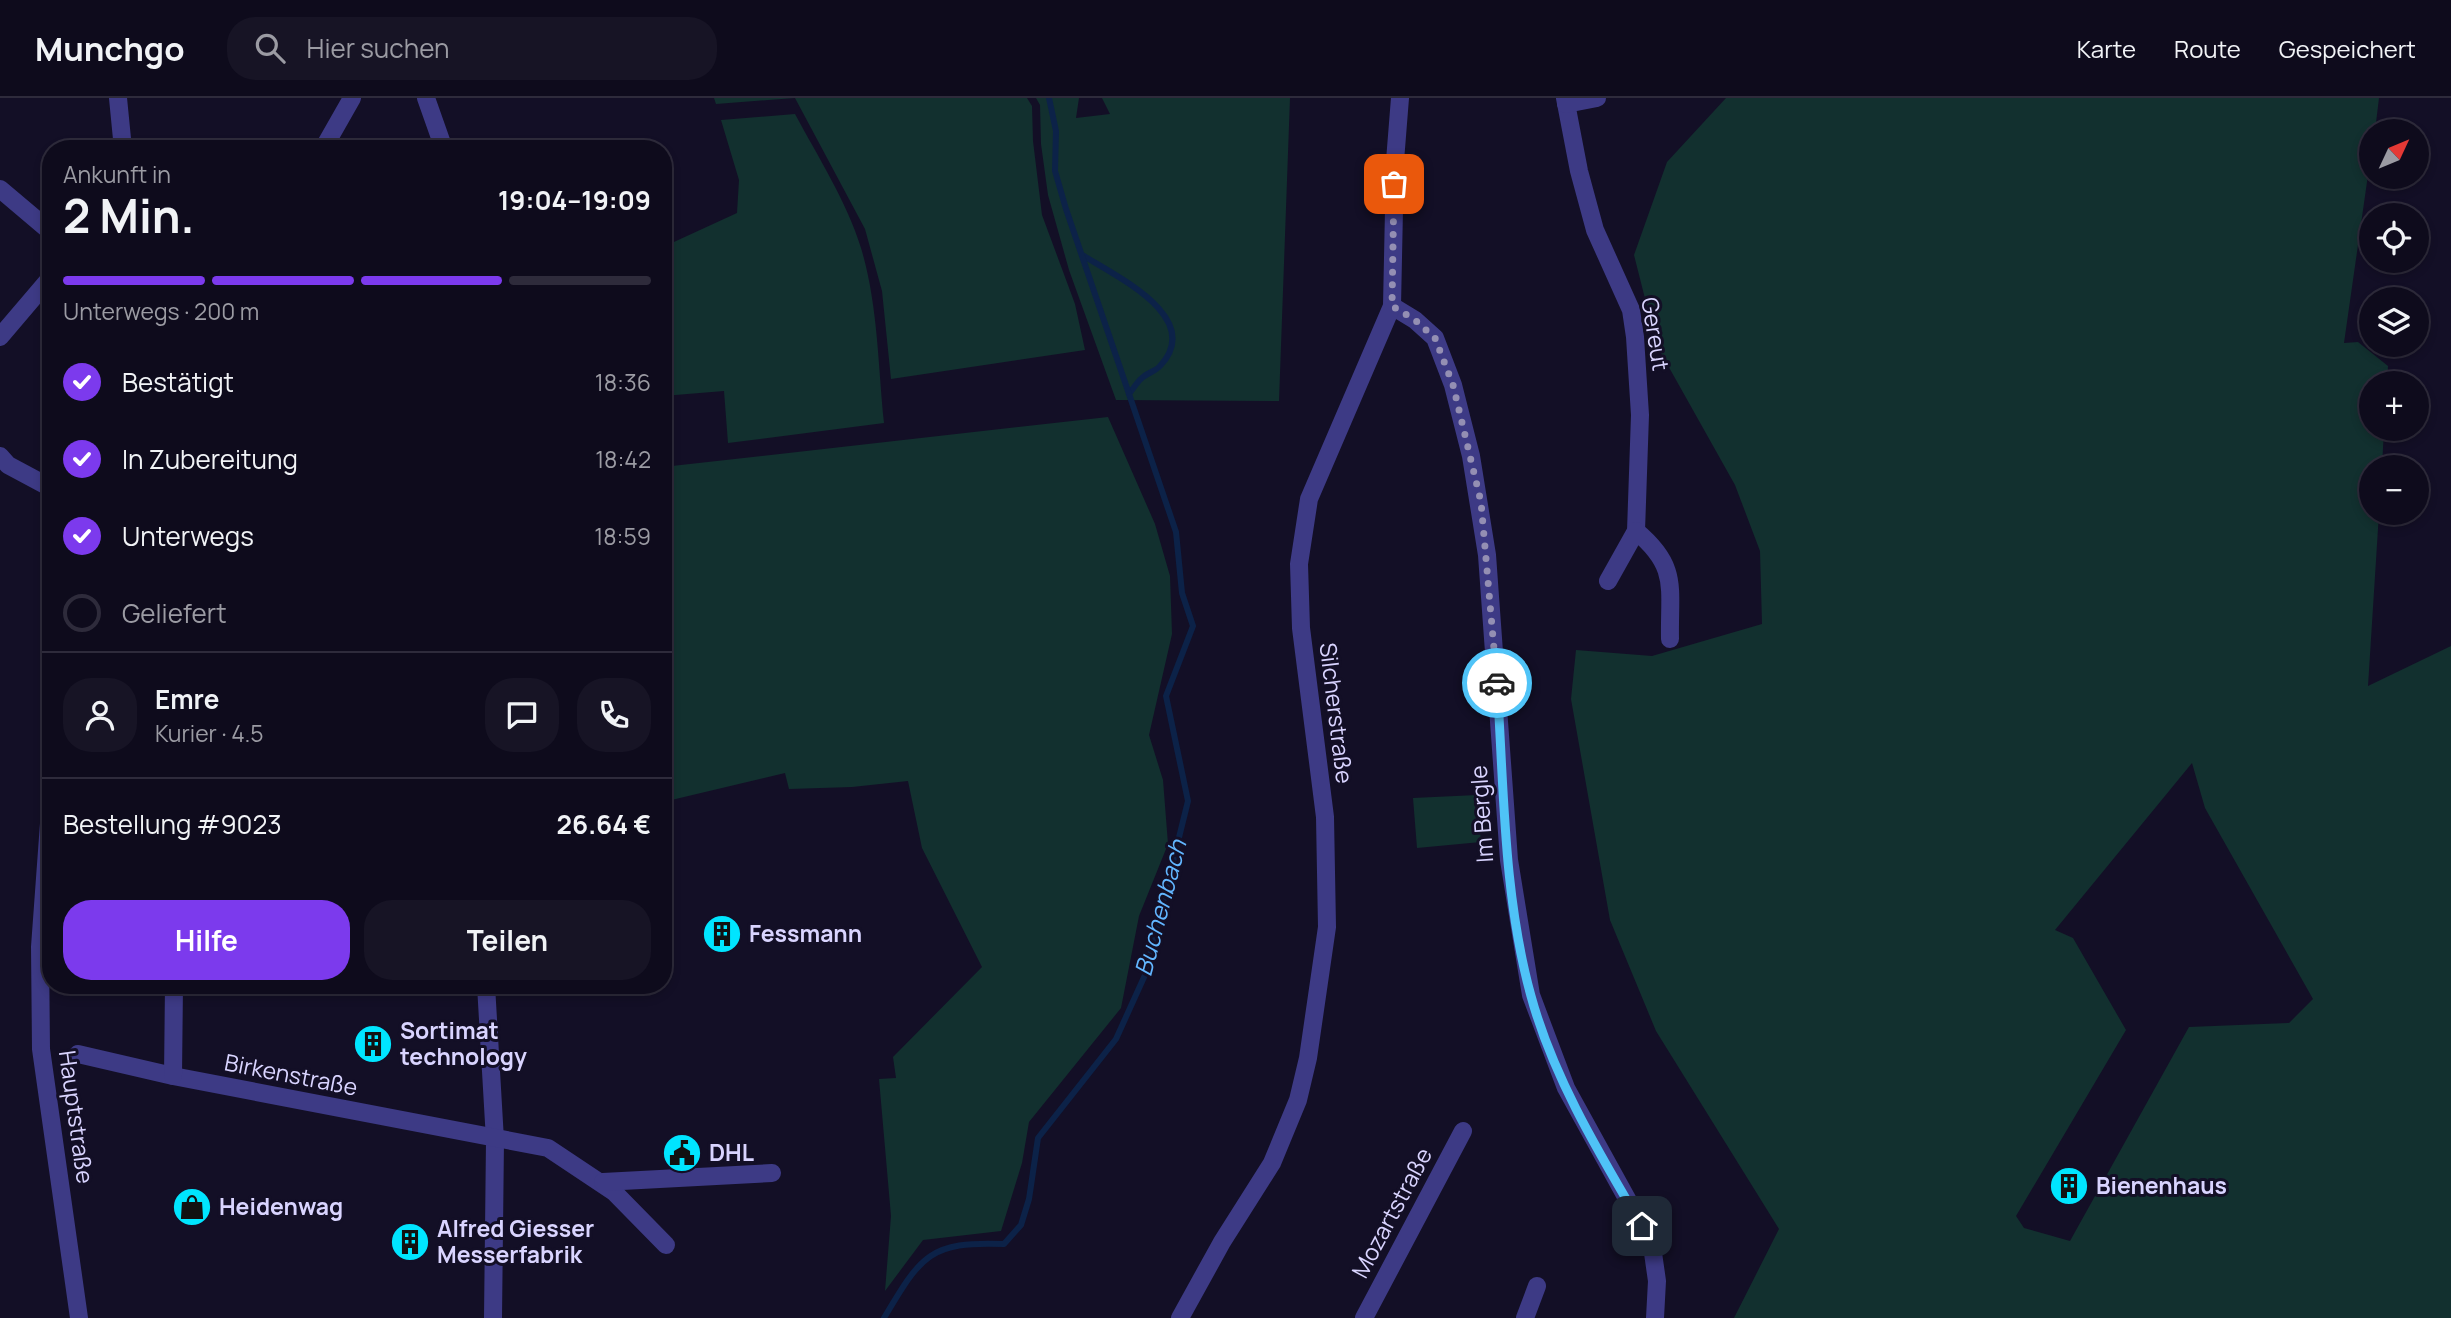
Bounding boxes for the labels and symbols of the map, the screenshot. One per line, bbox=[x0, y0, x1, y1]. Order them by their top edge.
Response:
north arrow bbox=[2359, 119, 2429, 189]
pin bbox=[1364, 154, 1424, 214]
street label: Gereut bbox=[1634, 295, 1678, 373]
street label: Silcherstraße bbox=[1312, 641, 1362, 785]
courier bbox=[1462, 648, 1532, 718]
street label: Im Bergle bbox=[1462, 764, 1500, 864]
water label: Buchenbach bbox=[1126, 835, 1194, 979]
building icon: Fessmann bbox=[701, 913, 743, 955]
place label: Fessmann bbox=[749, 917, 862, 949]
place label: Sortimat technology bbox=[400, 1014, 527, 1072]
building icon: Sortimat technology bbox=[352, 1023, 394, 1065]
street label: Birkenstraße bbox=[222, 1045, 360, 1103]
street label: Hauptstraße bbox=[52, 1048, 102, 1185]
public building icon: DHL bbox=[661, 1132, 703, 1174]
place label: DHL bbox=[709, 1136, 754, 1168]
street label: Mozartstraße bbox=[1343, 1142, 1439, 1283]
building icon: Bienenhaus bbox=[2048, 1165, 2090, 1207]
place label: Bienenhaus bbox=[2096, 1169, 2227, 1201]
shop icon: Heidenwag bbox=[171, 1186, 213, 1228]
place label: Heidenwag bbox=[219, 1190, 343, 1222]
pin bbox=[1612, 1196, 1672, 1256]
place label: Alfred Giesser Messerfabrik bbox=[437, 1212, 594, 1270]
building icon: Alfred Giesser Messerfabrik bbox=[389, 1221, 431, 1263]

